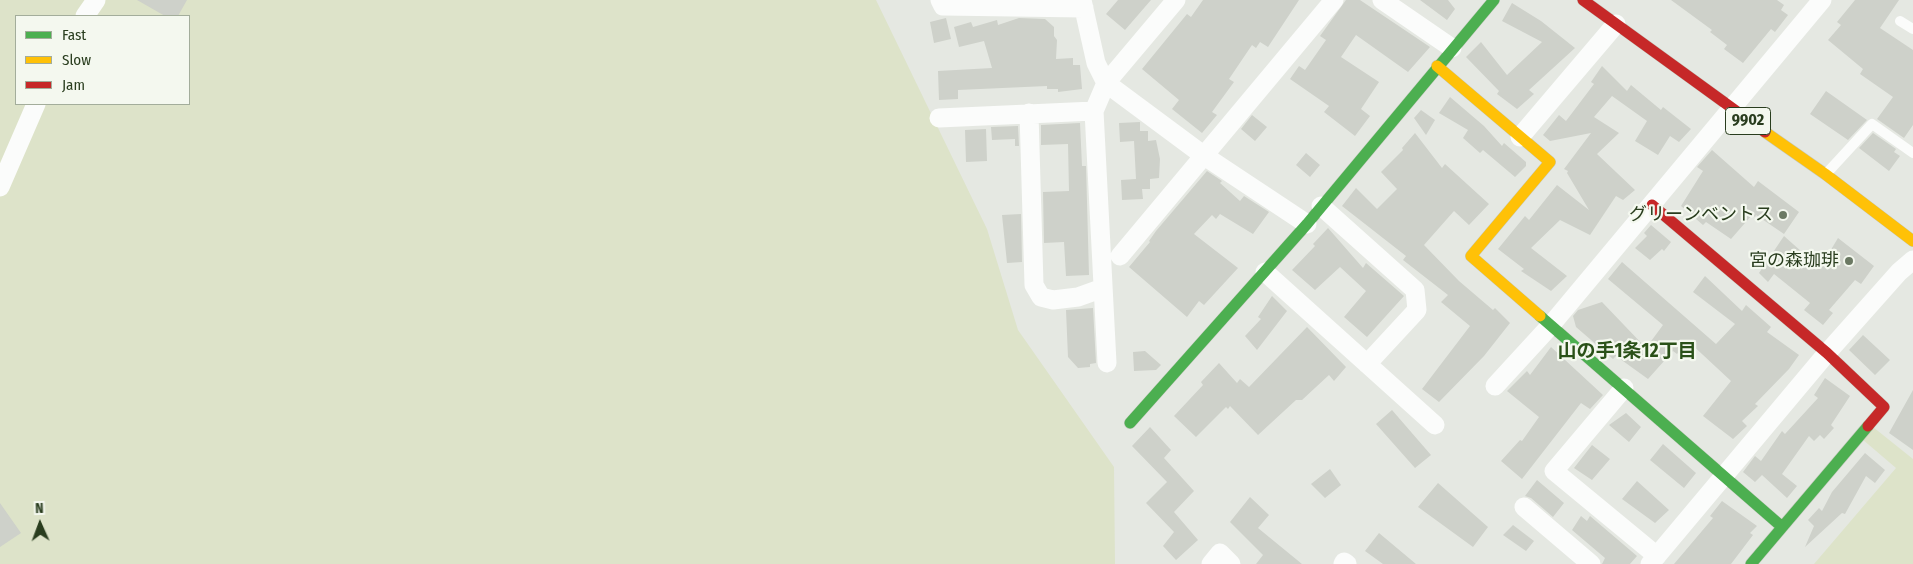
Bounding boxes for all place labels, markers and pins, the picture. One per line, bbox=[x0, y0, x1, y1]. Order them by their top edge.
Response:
place label: グリーンベントス bbox=[1629, 204, 1773, 226]
marker: グリーンベントス bbox=[1777, 209, 1789, 221]
place label: 宮の森珈琲 bbox=[1749, 250, 1839, 272]
marker: 宮の森珈琲 bbox=[1843, 255, 1855, 267]

